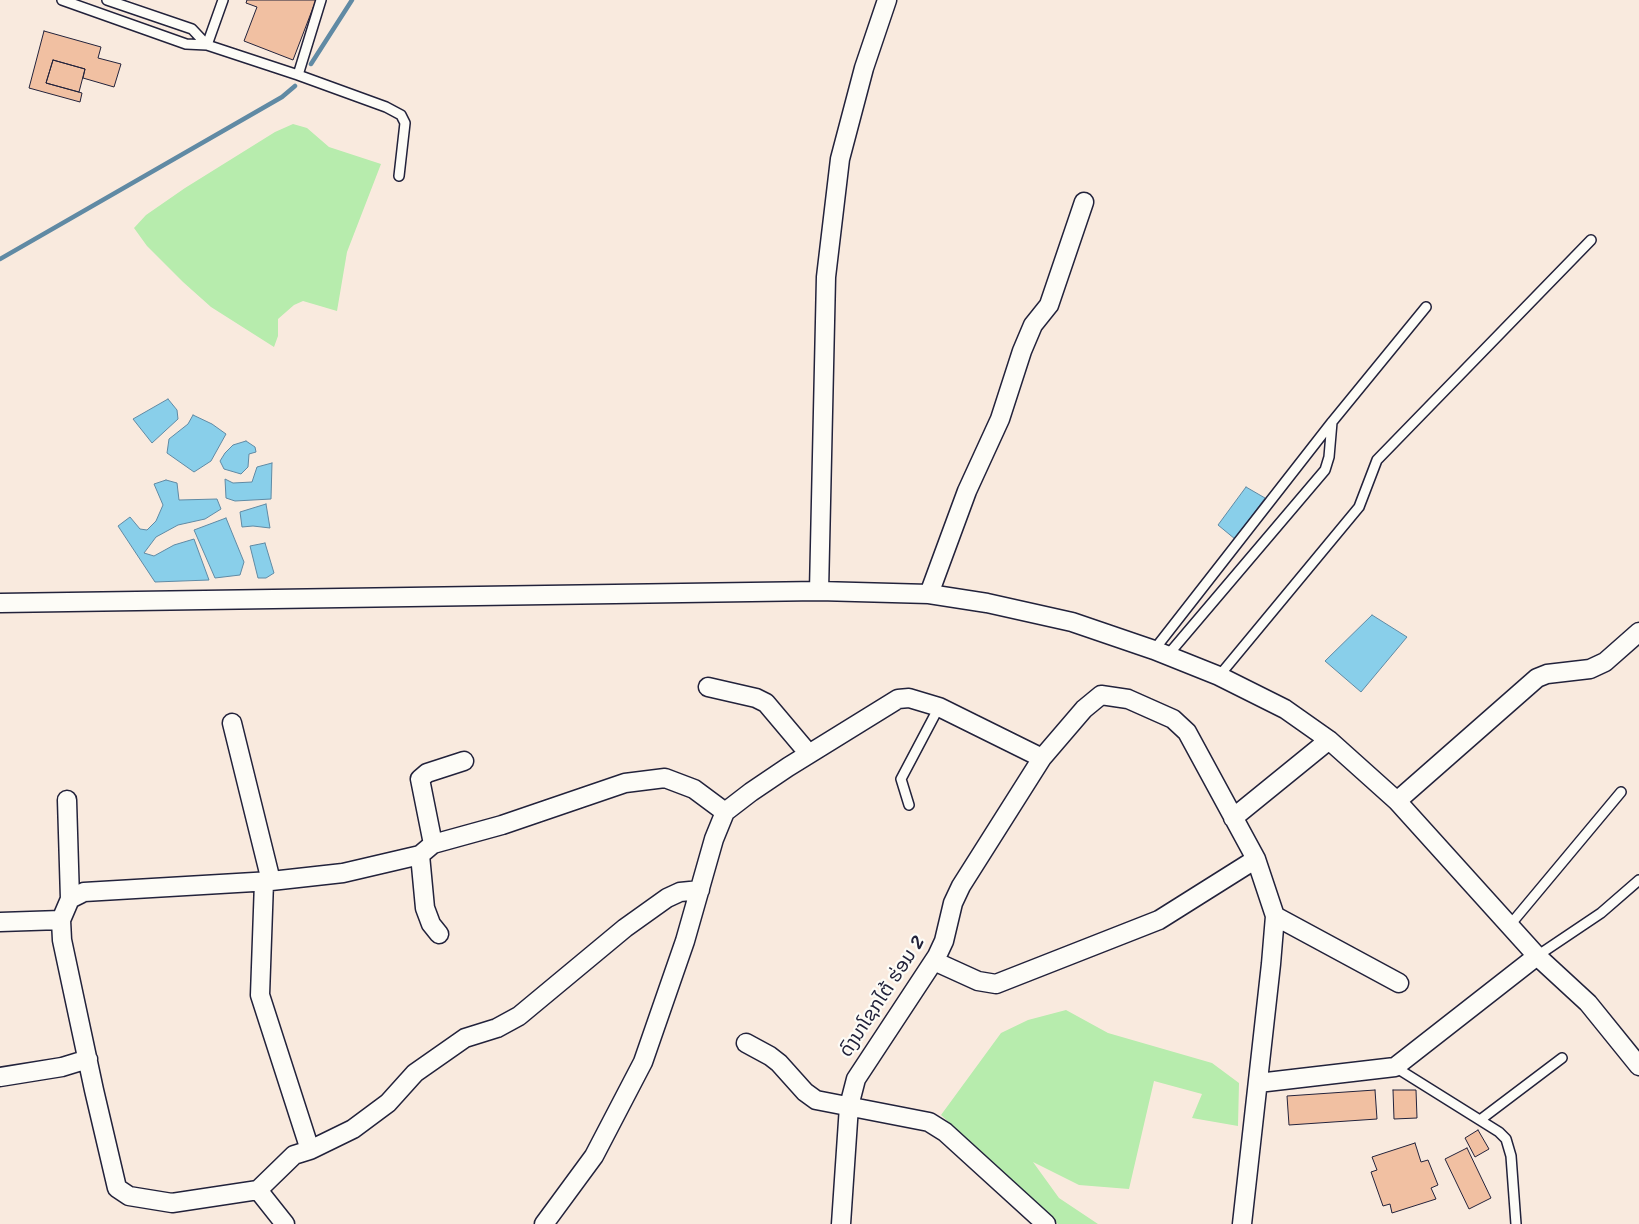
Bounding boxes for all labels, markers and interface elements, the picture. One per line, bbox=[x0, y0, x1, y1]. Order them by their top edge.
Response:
street label: ດົງນາໂຊກໄຕ້ ຮ່ອມ 2 bbox=[835, 932, 931, 1062]

